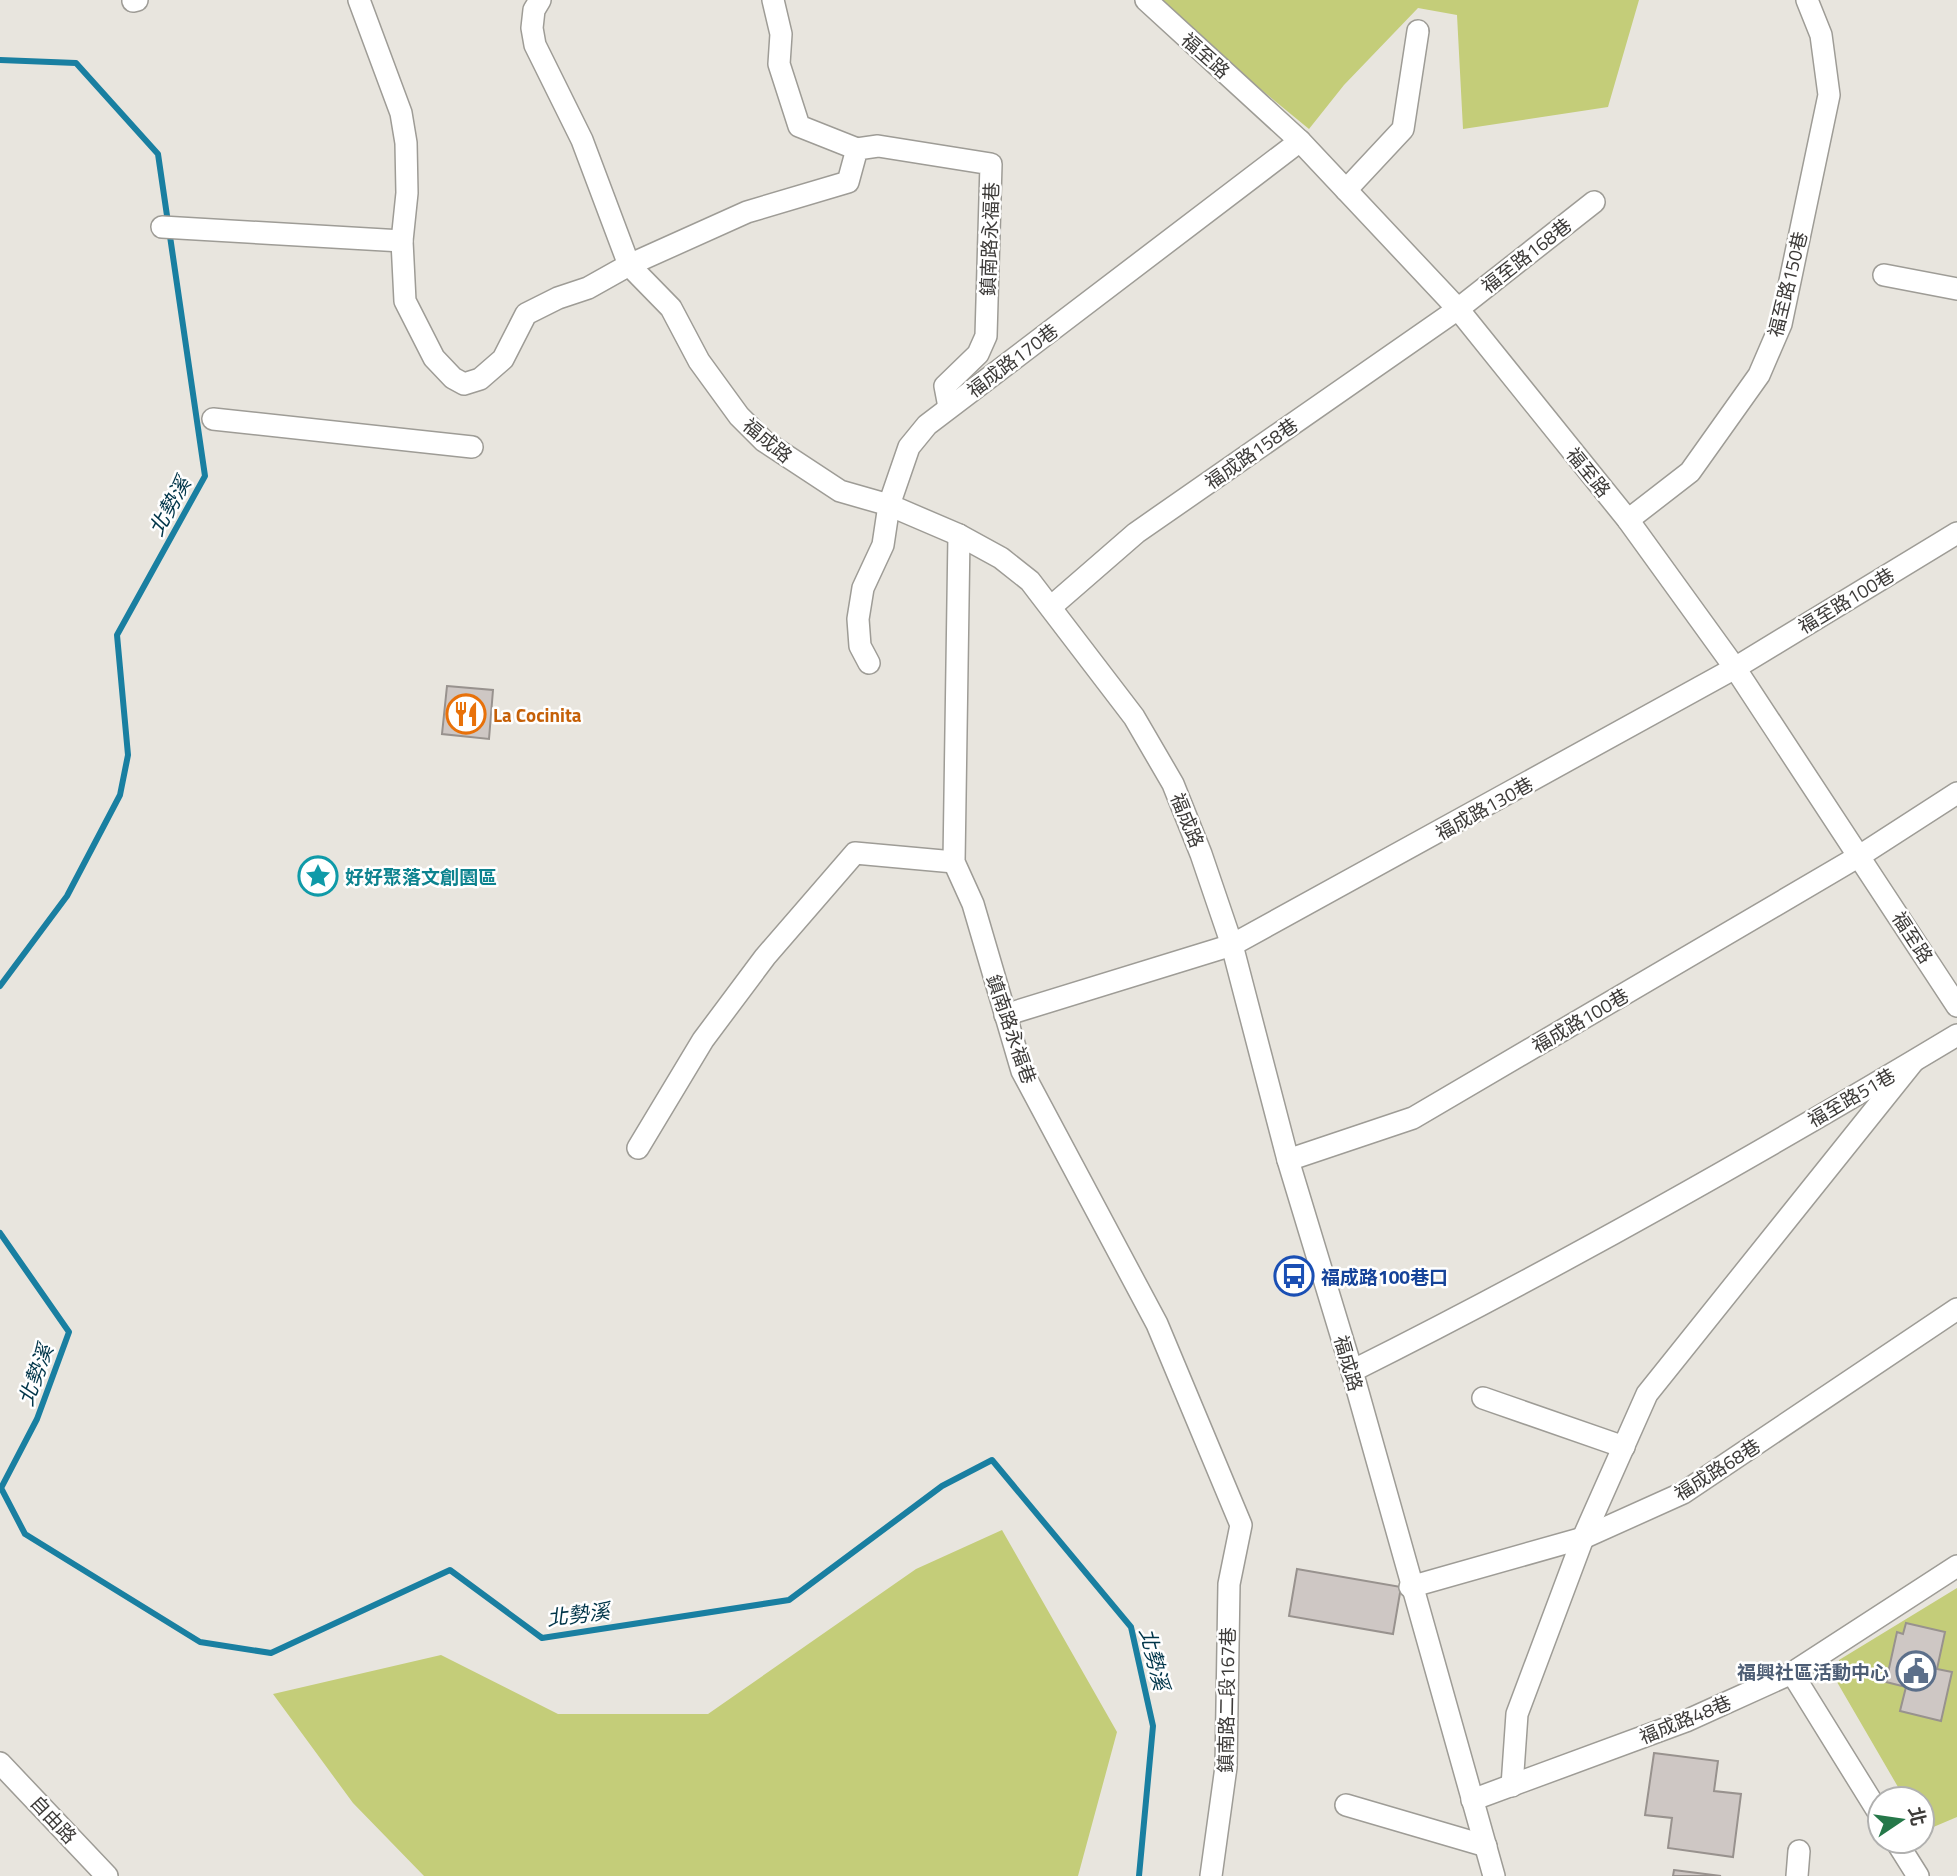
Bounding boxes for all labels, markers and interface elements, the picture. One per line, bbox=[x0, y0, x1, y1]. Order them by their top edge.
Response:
street label: 福至路 bbox=[1175, 25, 1237, 85]
street label: 鎮南路永福巷 bbox=[973, 182, 1005, 296]
street label: 福至路168巷 bbox=[1475, 210, 1577, 300]
street label: 福至路150巷 bbox=[1760, 228, 1814, 340]
street label: 福成路170巷 bbox=[960, 316, 1064, 404]
street label: 福成路158巷 bbox=[1198, 410, 1304, 496]
street label: 福成路 bbox=[737, 411, 799, 469]
street label: 福至路 bbox=[1560, 441, 1618, 503]
water label: 北勢溪 bbox=[140, 468, 200, 541]
street label: 福至路100巷 bbox=[1792, 560, 1900, 640]
restaurant icon: La Cocinita bbox=[445, 693, 487, 735]
place label: La Cocinita bbox=[493, 700, 582, 729]
street label: 福成路130巷 bbox=[1430, 769, 1538, 847]
street label: 福成路 bbox=[1164, 788, 1212, 852]
place icon: 好好聚落文創園區 bbox=[297, 855, 339, 897]
place label: 好好聚落文創園區 bbox=[345, 862, 497, 891]
street label: 福至路 bbox=[1885, 905, 1941, 969]
street label: 鎮南路永福巷 bbox=[980, 970, 1044, 1088]
street label: 福成路100巷 bbox=[1526, 980, 1634, 1060]
street label: 福至路51巷 bbox=[1802, 1060, 1900, 1134]
bus stop icon: 福成路100巷口 bbox=[1273, 1255, 1315, 1297]
place label: 福成路100巷口 bbox=[1321, 1262, 1448, 1291]
street label: 福成路 bbox=[1327, 1332, 1371, 1394]
water label: 北勢溪 bbox=[9, 1337, 62, 1410]
street label: 福成路68巷 bbox=[1668, 1431, 1766, 1507]
water label: 北勢溪 bbox=[545, 1594, 614, 1634]
water label: 北勢溪 bbox=[1132, 1625, 1179, 1696]
street label: 鎮南路二段167巷 bbox=[1210, 1627, 1242, 1773]
public building icon: 福興社區活動中心 bbox=[1895, 1650, 1937, 1692]
place label: 福興社區活動中心 bbox=[1737, 1657, 1889, 1686]
street label: 福成路48巷 bbox=[1634, 1687, 1736, 1751]
north arrow bbox=[1866, 1785, 1936, 1855]
street label: 自由路 bbox=[24, 1788, 84, 1850]
text: 北 bbox=[1902, 1804, 1934, 1829]

